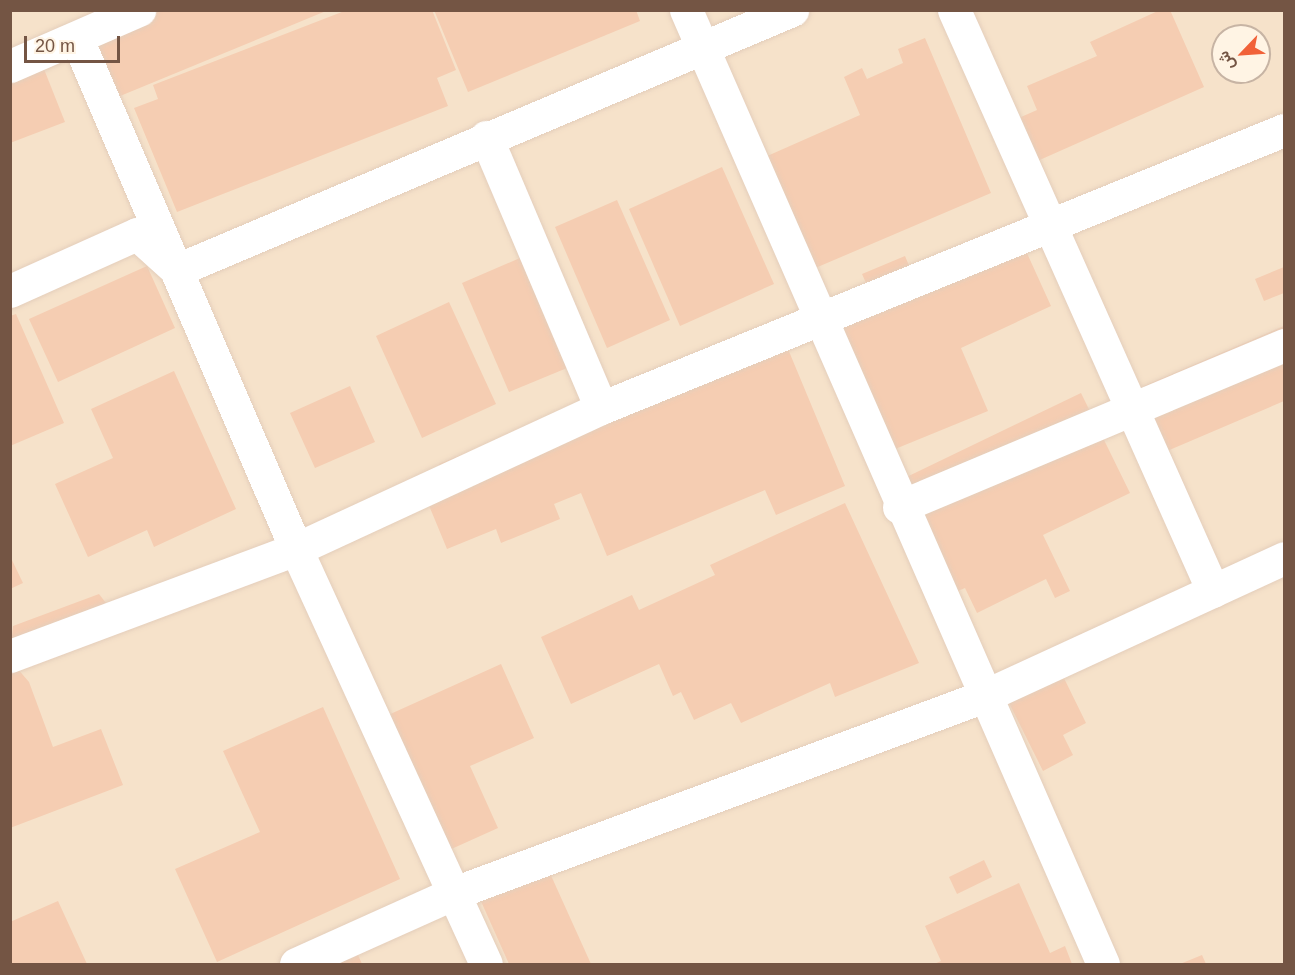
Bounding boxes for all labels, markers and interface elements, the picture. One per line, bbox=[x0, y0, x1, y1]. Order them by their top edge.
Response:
scale bar bbox=[27, 24, 123, 62]
north arrow bbox=[1211, 24, 1271, 84]
text: 20 m bbox=[35, 36, 75, 56]
text: ش bbox=[1214, 49, 1238, 73]

